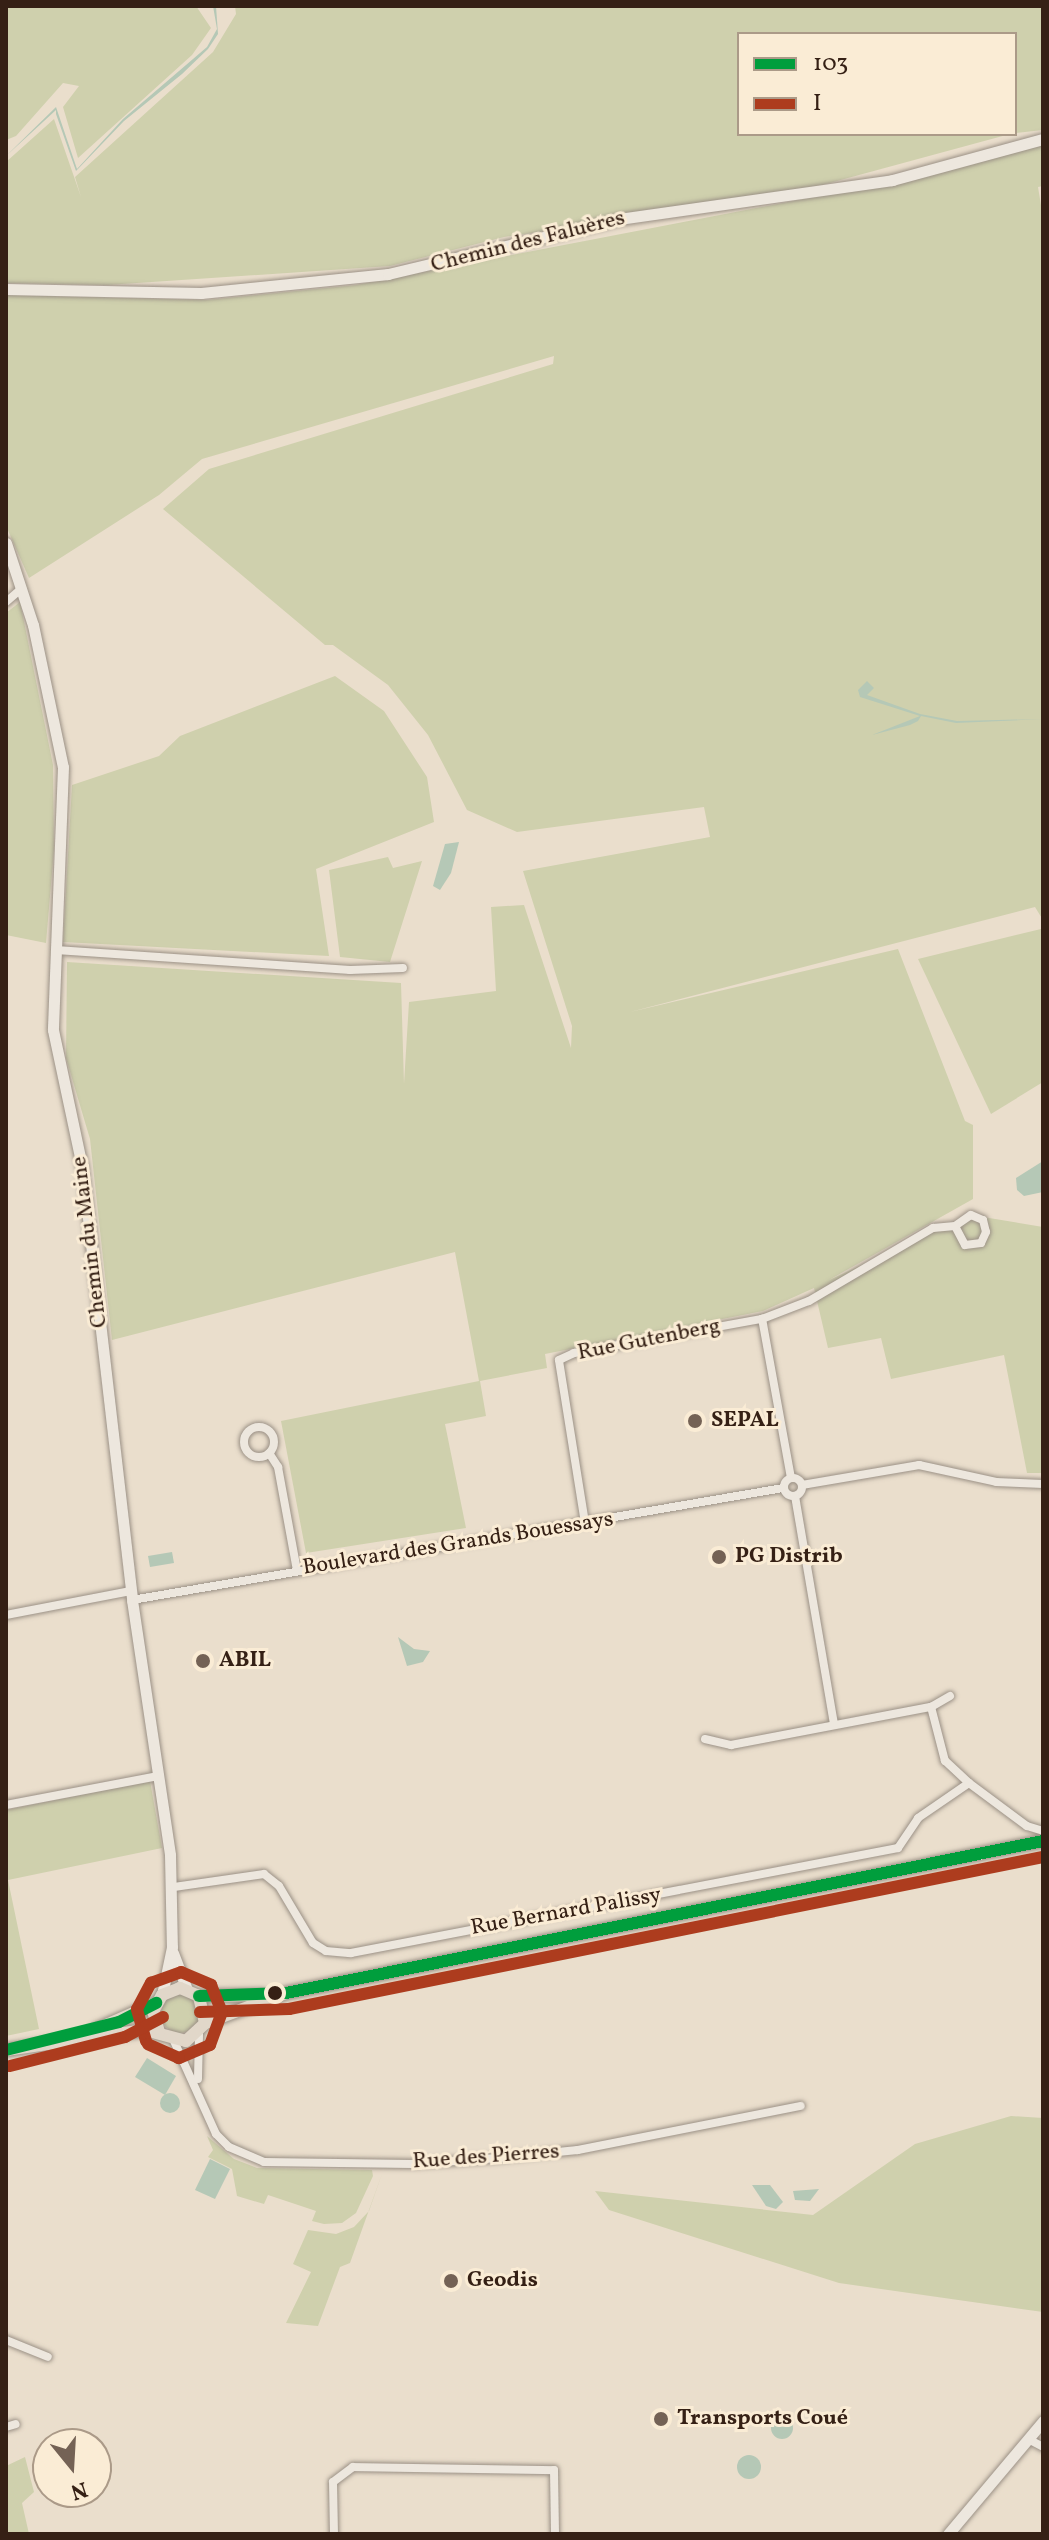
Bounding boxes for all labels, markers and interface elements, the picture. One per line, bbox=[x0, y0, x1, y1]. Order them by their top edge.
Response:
legend bbox=[737, 32, 1017, 136]
text: 103 bbox=[813, 47, 848, 81]
text: I bbox=[813, 87, 822, 121]
street label: Chemin des Faluères bbox=[428, 205, 628, 279]
street label: Chemin du Maine bbox=[66, 1155, 114, 1329]
street label: Rue Gutenberg bbox=[575, 1313, 723, 1367]
place label: SEPAL bbox=[711, 1408, 779, 1434]
marker: SEPAL bbox=[686, 1412, 704, 1430]
street label: Boulevard des Grands Bouessays bbox=[301, 1506, 615, 1582]
place label: PG Distrib bbox=[735, 1544, 843, 1570]
marker: PG Distrib bbox=[710, 1548, 728, 1566]
place label: ABIL bbox=[219, 1648, 271, 1674]
marker: ABIL bbox=[194, 1652, 212, 1670]
street label: Rue Bernard Palissy bbox=[469, 1882, 663, 1942]
unlabelled marker bbox=[267, 1985, 283, 2001]
street label: Rue des Pierres bbox=[412, 2139, 560, 2175]
place label: Geodis bbox=[467, 2268, 538, 2294]
marker: Geodis bbox=[442, 2272, 460, 2290]
place label: Transports Coué bbox=[677, 2406, 848, 2432]
marker: Transports Coué bbox=[652, 2410, 670, 2428]
north arrow bbox=[32, 2428, 112, 2508]
text: N bbox=[67, 2472, 91, 2507]

